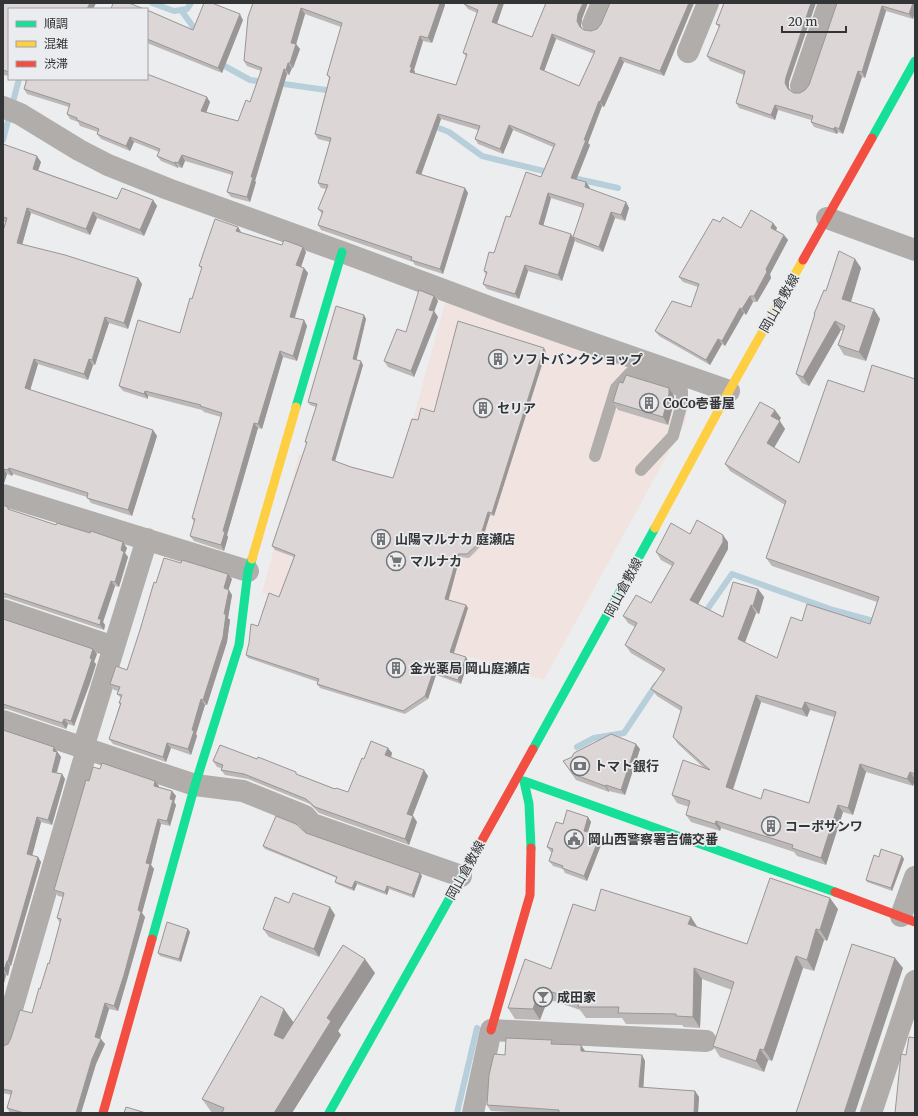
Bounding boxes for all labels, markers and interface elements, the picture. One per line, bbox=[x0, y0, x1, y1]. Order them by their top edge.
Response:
legend bbox=[8, 8, 148, 80]
scale bar bbox=[782, 8, 846, 34]
text: 20 m bbox=[788, 14, 817, 29]
text: 順調 bbox=[44, 16, 68, 31]
text: 混雑 bbox=[44, 36, 68, 51]
text: 渋滞 bbox=[44, 56, 68, 71]
street label: 岡山倉敷線 bbox=[756, 271, 803, 336]
building icon: ソフトバンクショップ bbox=[487, 348, 509, 370]
place label: ソフトバンクショップ bbox=[512, 351, 643, 368]
building icon: CoCo壱番屋 bbox=[638, 392, 660, 414]
place label: CoCo壱番屋 bbox=[663, 395, 735, 412]
building icon: セリア bbox=[472, 397, 494, 419]
place label: セリア bbox=[497, 400, 536, 417]
building icon: 山陽マルナカ 庭瀬店 bbox=[370, 528, 392, 550]
place label: 山陽マルナカ 庭瀬店 bbox=[395, 531, 515, 548]
supermarket icon: マルナカ bbox=[385, 550, 407, 572]
place label: マルナカ bbox=[410, 553, 462, 570]
street label: 岡山倉敷線 bbox=[601, 555, 646, 620]
building icon: 金光薬局 岡山庭瀬店 bbox=[385, 657, 407, 679]
place label: 金光薬局 岡山庭瀬店 bbox=[410, 660, 530, 677]
bank icon: トマト銀行 bbox=[569, 755, 591, 777]
place label: トマト銀行 bbox=[594, 758, 659, 775]
building icon: コーポサンワ bbox=[760, 815, 782, 837]
place label: コーポサンワ bbox=[785, 818, 863, 835]
public building icon: 岡山西警察署吉備交番 bbox=[563, 828, 585, 850]
place label: 岡山西警察署吉備交番 bbox=[588, 831, 718, 848]
street label: 岡山倉敷線 bbox=[442, 838, 489, 903]
bar icon: 成田家 bbox=[532, 986, 554, 1008]
place label: 成田家 bbox=[557, 989, 596, 1006]

